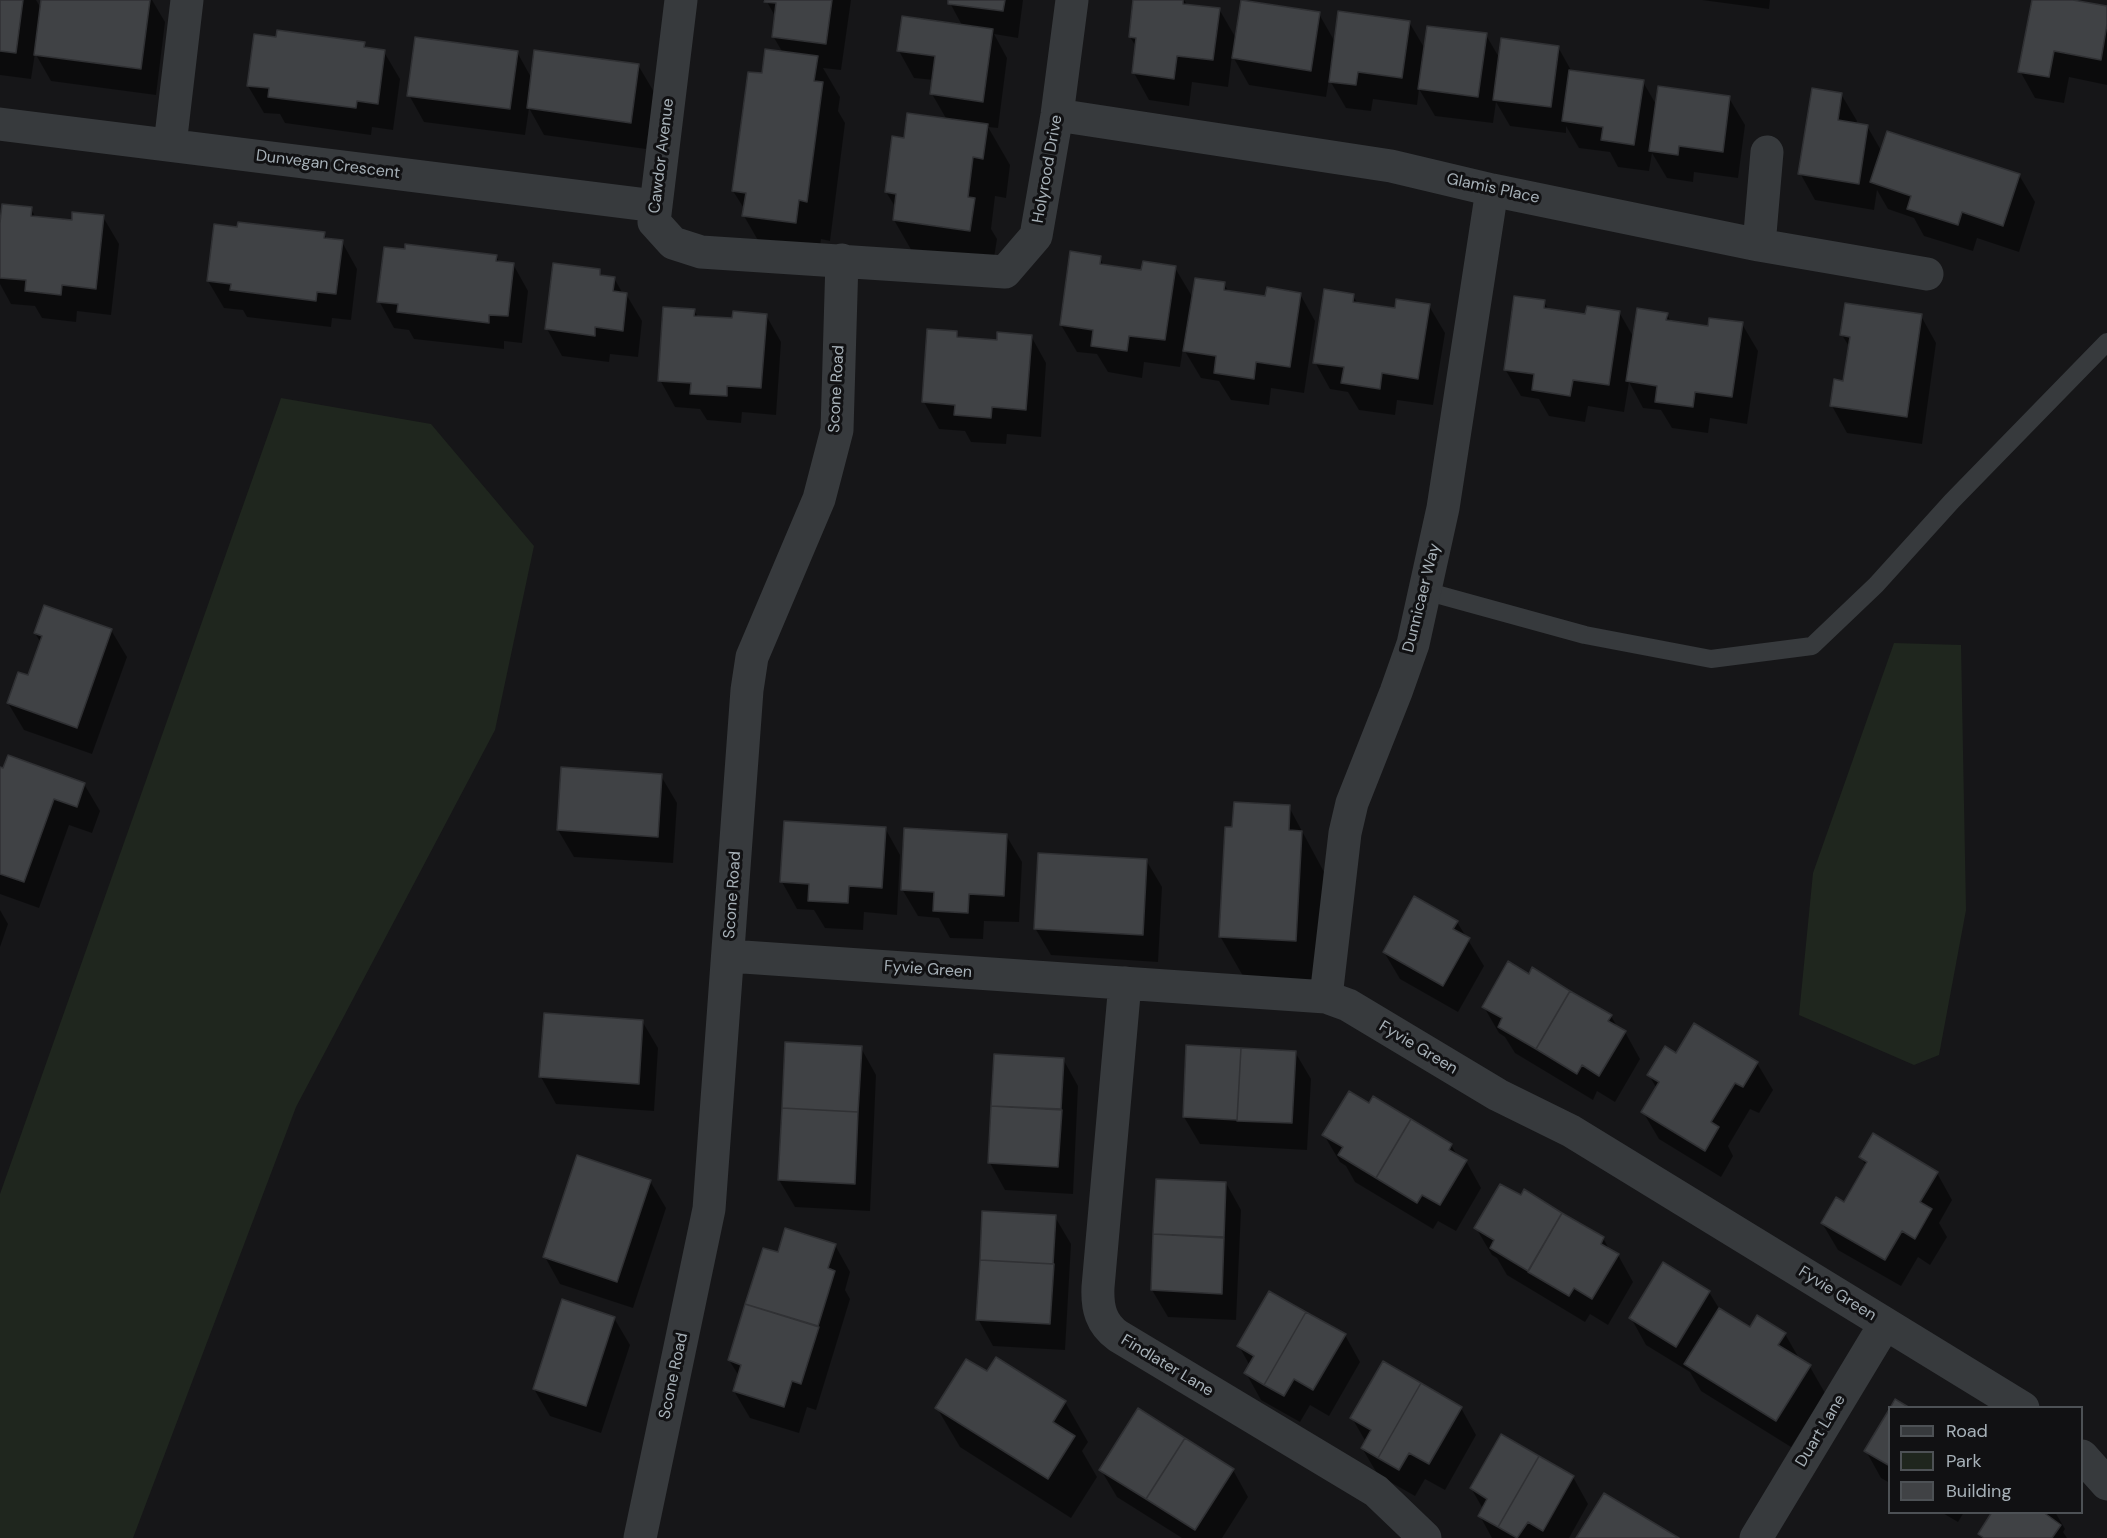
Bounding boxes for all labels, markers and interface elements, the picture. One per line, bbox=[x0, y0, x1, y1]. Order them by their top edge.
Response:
street label: Cawdor Avenue bbox=[645, 97, 679, 215]
street label: Holyrood Drive bbox=[1029, 113, 1067, 225]
street label: Dunvegan Crescent bbox=[255, 147, 401, 183]
street label: Glamis Place bbox=[1445, 170, 1541, 208]
street label: Scone Road bbox=[825, 345, 849, 433]
street label: Dunnicaer Way bbox=[1399, 542, 1445, 654]
street label: Scone Road bbox=[720, 851, 746, 939]
street label: Fyvie Green bbox=[883, 957, 973, 983]
street label: Fyvie Green bbox=[1375, 1017, 1461, 1079]
street label: Fyvie Green bbox=[1795, 1262, 1879, 1326]
street label: Scone Road bbox=[655, 1331, 693, 1421]
street label: Findlater Lane bbox=[1117, 1331, 1217, 1401]
street label: Duart Lane bbox=[1792, 1391, 1850, 1471]
legend bbox=[1888, 1406, 2083, 1514]
text: Road bbox=[1946, 1419, 1988, 1443]
text: Park bbox=[1946, 1449, 1982, 1473]
text: Building bbox=[1946, 1479, 2011, 1503]

